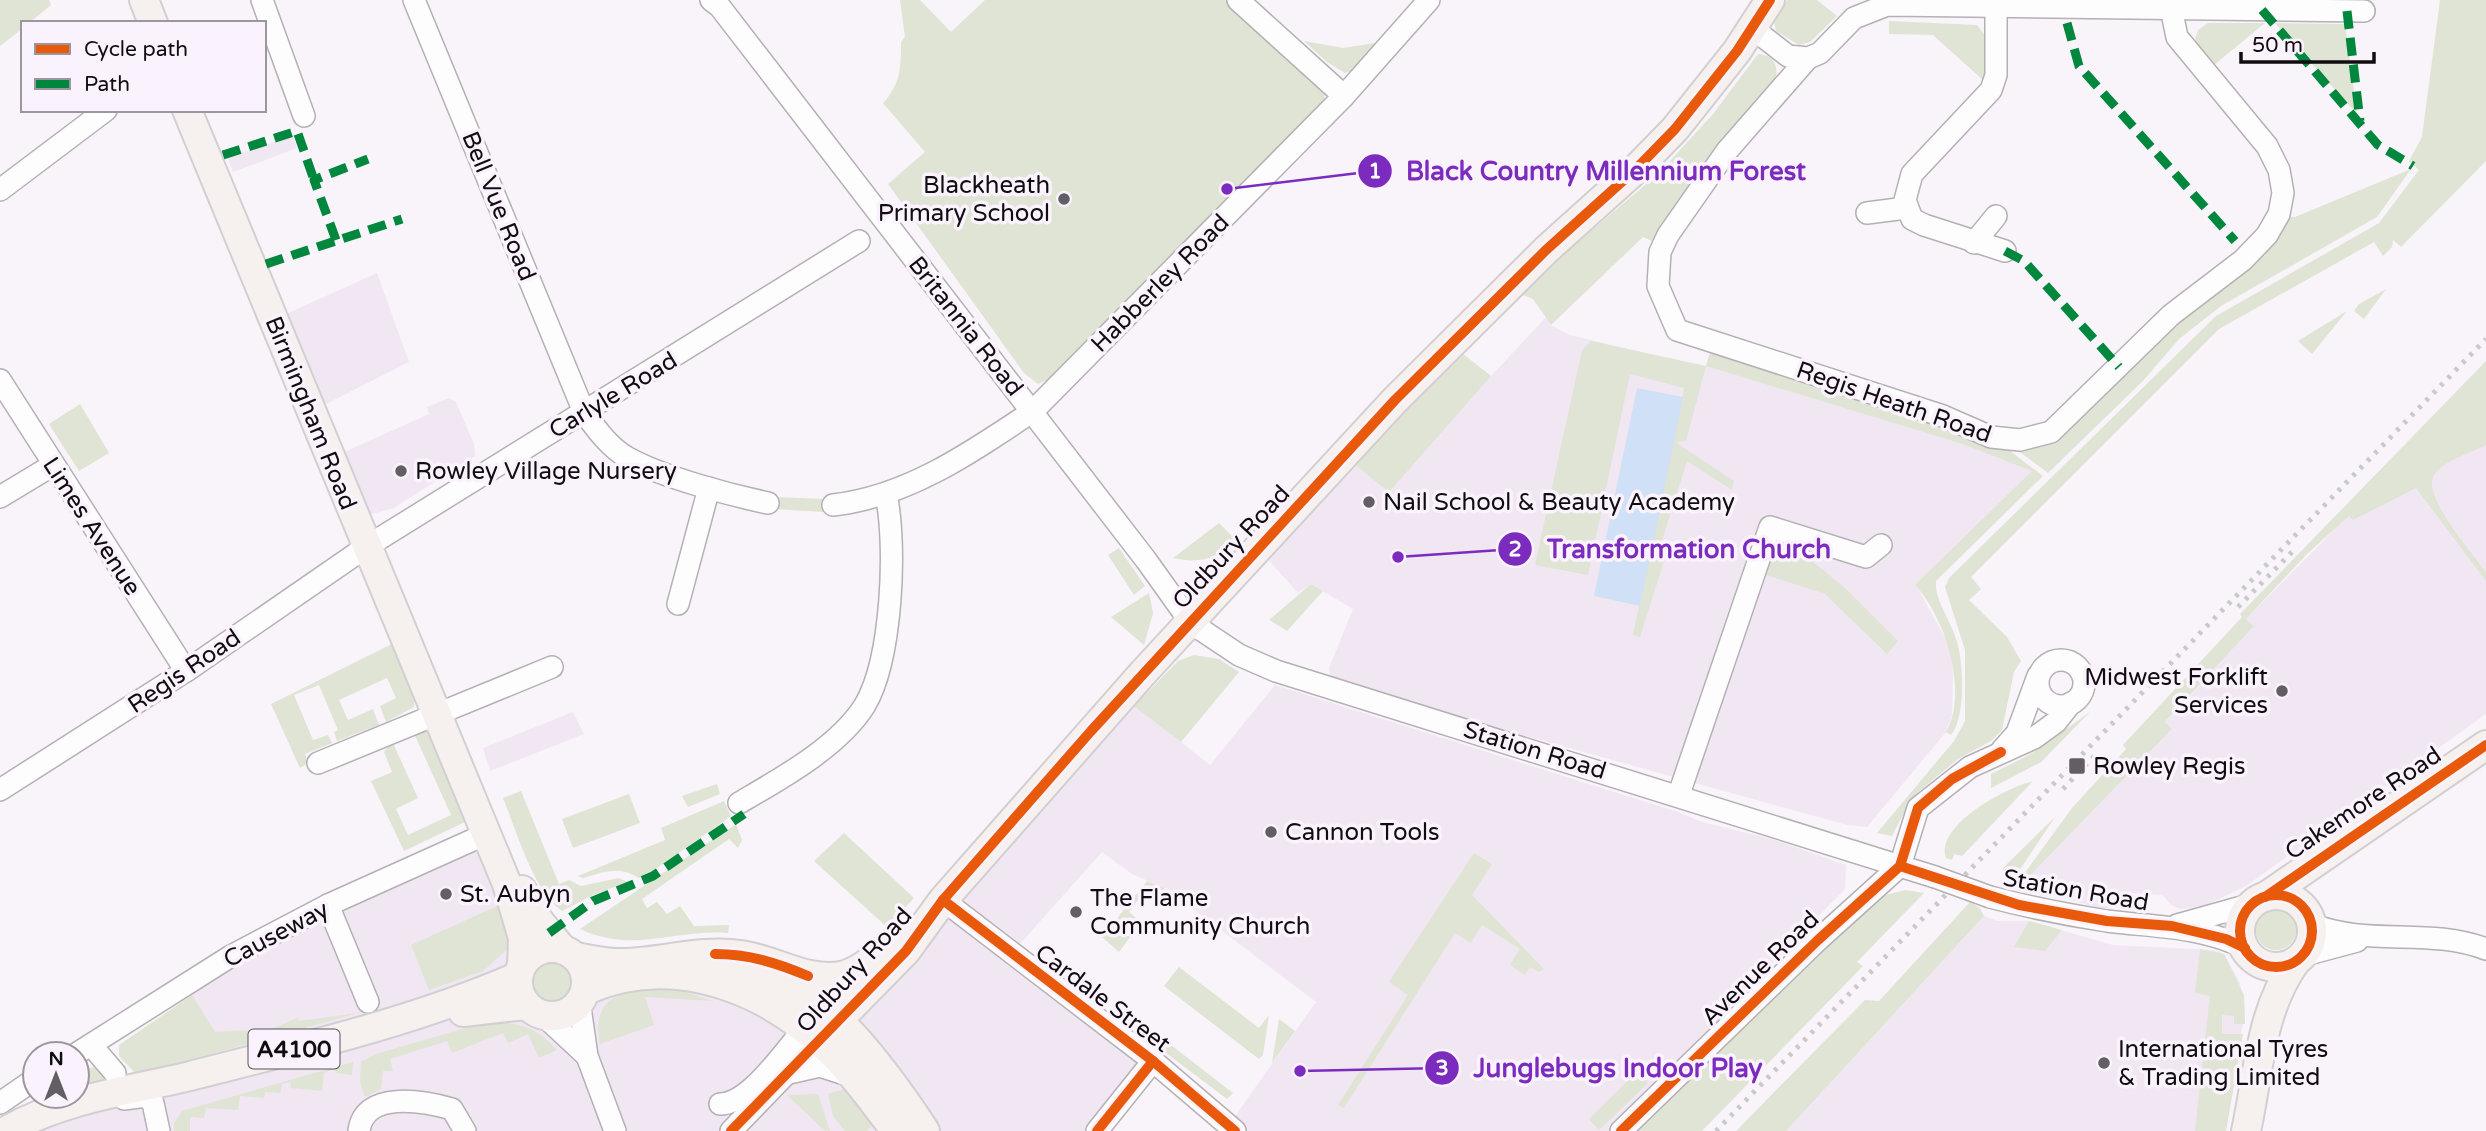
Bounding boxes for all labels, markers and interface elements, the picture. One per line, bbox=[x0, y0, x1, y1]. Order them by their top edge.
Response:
legend bbox=[21, 21, 266, 112]
scale bar bbox=[2241, 21, 2374, 65]
text: 50 m bbox=[2252, 33, 2303, 58]
text: Cycle path bbox=[84, 37, 188, 62]
text: Path bbox=[84, 72, 130, 97]
street label: Bell Vue Road bbox=[455, 127, 542, 285]
callout: Black Country Millennium Forest bbox=[1357, 148, 1820, 195]
text: Black Country Millennium Forest bbox=[1406, 156, 1806, 187]
text: 1 bbox=[1368, 159, 1382, 184]
place label: Blackheath Primary School bbox=[878, 171, 1050, 228]
marker: Blackheath Primary School bbox=[1056, 191, 1072, 207]
street label: Habberley Road bbox=[1085, 208, 1236, 359]
street label: Britannia Road bbox=[902, 251, 1029, 402]
street label: Birmingham Road bbox=[258, 312, 363, 514]
street label: Carlyle Road bbox=[544, 346, 683, 445]
street label: Regis Heath Road bbox=[1792, 355, 1995, 449]
street label: Limes Avenue bbox=[36, 452, 147, 601]
place label: Rowley Village Nursery bbox=[415, 457, 677, 486]
marker: Rowley Village Nursery bbox=[393, 463, 409, 479]
street label: Oldbury Road bbox=[1167, 479, 1296, 615]
place label: Nail School & Beauty Academy bbox=[1383, 488, 1735, 517]
marker: Nail School & Beauty Academy bbox=[1361, 494, 1377, 510]
callout: Transformation Church bbox=[1498, 525, 1845, 572]
text: Transformation Church bbox=[1546, 534, 1831, 565]
text: 2 bbox=[1508, 537, 1522, 562]
street label: Regis Road bbox=[122, 623, 246, 720]
place label: Midwest Forklift Services bbox=[2084, 663, 2268, 720]
marker: Midwest Forklift Services bbox=[2274, 683, 2290, 699]
street label: Station Road bbox=[1460, 715, 1610, 786]
street label: Cakemore Road bbox=[2280, 740, 2447, 866]
place label: Rowley Regis bbox=[2093, 752, 2245, 781]
marker: Rowley Regis bbox=[2067, 756, 2087, 776]
place label: Cannon Tools bbox=[1285, 818, 1440, 847]
marker: Cannon Tools bbox=[1263, 824, 1279, 840]
street label: Station Road bbox=[2001, 863, 2151, 918]
place label: St. Aubyn bbox=[460, 880, 571, 909]
place label: The Flame Community Church bbox=[1090, 884, 1310, 941]
marker: St. Aubyn bbox=[438, 886, 454, 902]
street label: Causeway bbox=[219, 895, 334, 974]
street label: Oldbury Road bbox=[790, 902, 918, 1039]
marker: The Flame Community Church bbox=[1068, 904, 1084, 920]
street label: Avenue Road bbox=[1695, 905, 1825, 1032]
street label: Cardale Street bbox=[1029, 938, 1176, 1059]
road number: A4100 bbox=[248, 1030, 340, 1068]
place label: International Tyres & Trading Limited bbox=[2118, 1035, 2328, 1092]
north arrow bbox=[21, 1040, 91, 1110]
callout: Junglebugs Indoor Play bbox=[1425, 1044, 1777, 1091]
text: N bbox=[48, 1048, 64, 1070]
text: Junglebugs Indoor Play bbox=[1472, 1053, 1763, 1084]
marker: International Tyres & Trading Limited bbox=[2096, 1055, 2112, 1071]
text: 3 bbox=[1435, 1056, 1449, 1081]

